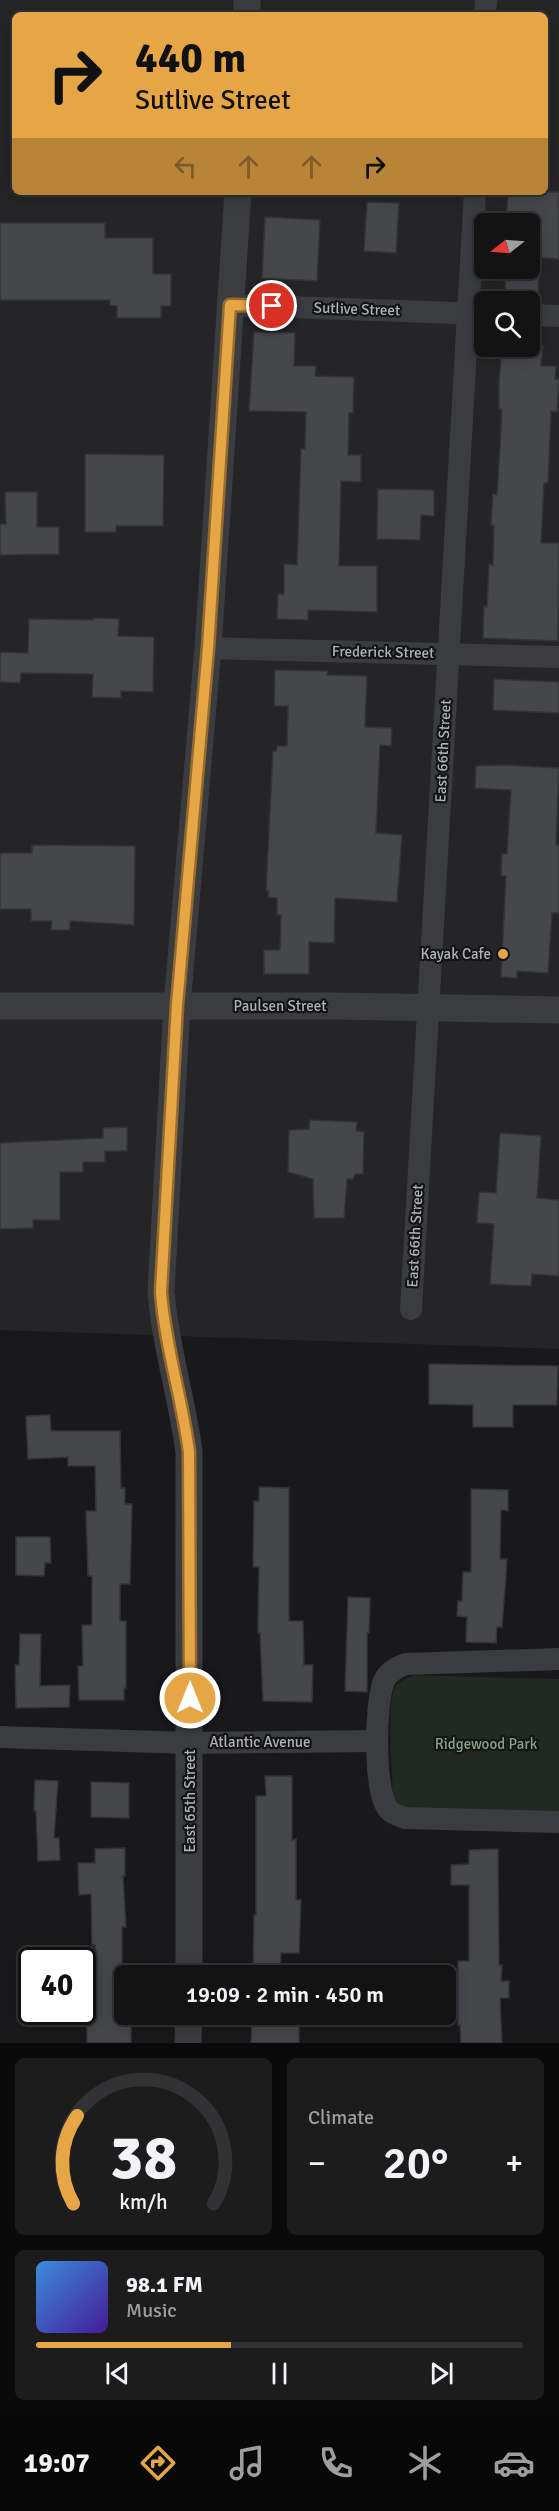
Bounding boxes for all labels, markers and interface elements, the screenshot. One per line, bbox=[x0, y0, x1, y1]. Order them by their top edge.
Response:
text: 440 m bbox=[135, 33, 246, 84]
icon: right bbox=[36, 36, 114, 114]
text: Sutlive Street bbox=[135, 84, 291, 117]
icon: left bbox=[169, 150, 202, 183]
icon: ahead bbox=[232, 150, 265, 183]
icon: ahead bbox=[295, 150, 328, 183]
icon: right bbox=[358, 150, 391, 183]
north arrow bbox=[474, 213, 540, 279]
map controls bbox=[474, 213, 540, 357]
pin bbox=[246, 280, 297, 331]
icon: arrive bbox=[255, 289, 288, 322]
button: search bbox=[474, 291, 540, 357]
street label: Sutlive Street bbox=[313, 298, 401, 320]
street label: Frederick Street bbox=[332, 642, 434, 662]
street label: East 66th Street bbox=[431, 699, 455, 803]
place label: Kayak Cafe bbox=[420, 945, 491, 963]
marker: Kayak Cafe bbox=[496, 947, 510, 961]
street label: Paulsen Street bbox=[233, 997, 327, 1015]
street label: East 66th Street bbox=[403, 1184, 427, 1288]
position arrow bbox=[158, 1666, 222, 1730]
street label: Atlantic Avenue bbox=[209, 1733, 311, 1751]
park label: Ridgewood Park bbox=[435, 1735, 538, 1753]
street label: East 65th Street bbox=[181, 1749, 199, 1853]
speed limit sign: 40 bbox=[18, 1947, 96, 2025]
text: 19:09 · 2 min · 450 m bbox=[186, 1981, 384, 2008]
text: Climate bbox=[308, 2105, 374, 2130]
text: 38 bbox=[110, 2119, 177, 2196]
text: 20° bbox=[383, 2136, 448, 2191]
text: − bbox=[308, 2143, 326, 2184]
text: + bbox=[505, 2143, 523, 2184]
text: km/h bbox=[119, 2189, 168, 2215]
text: 98.1 FM bbox=[126, 2271, 203, 2298]
text: Music bbox=[126, 2298, 177, 2323]
icon: previous bbox=[101, 2357, 134, 2390]
icon: pause bbox=[263, 2357, 296, 2390]
icon: next bbox=[425, 2357, 458, 2390]
icon: directions bbox=[137, 2442, 179, 2484]
icon: music bbox=[226, 2442, 268, 2484]
icon: phone bbox=[315, 2442, 357, 2484]
icon: climate bbox=[404, 2442, 446, 2484]
icon: car bbox=[493, 2442, 535, 2484]
text: 19:07 bbox=[24, 2447, 90, 2480]

